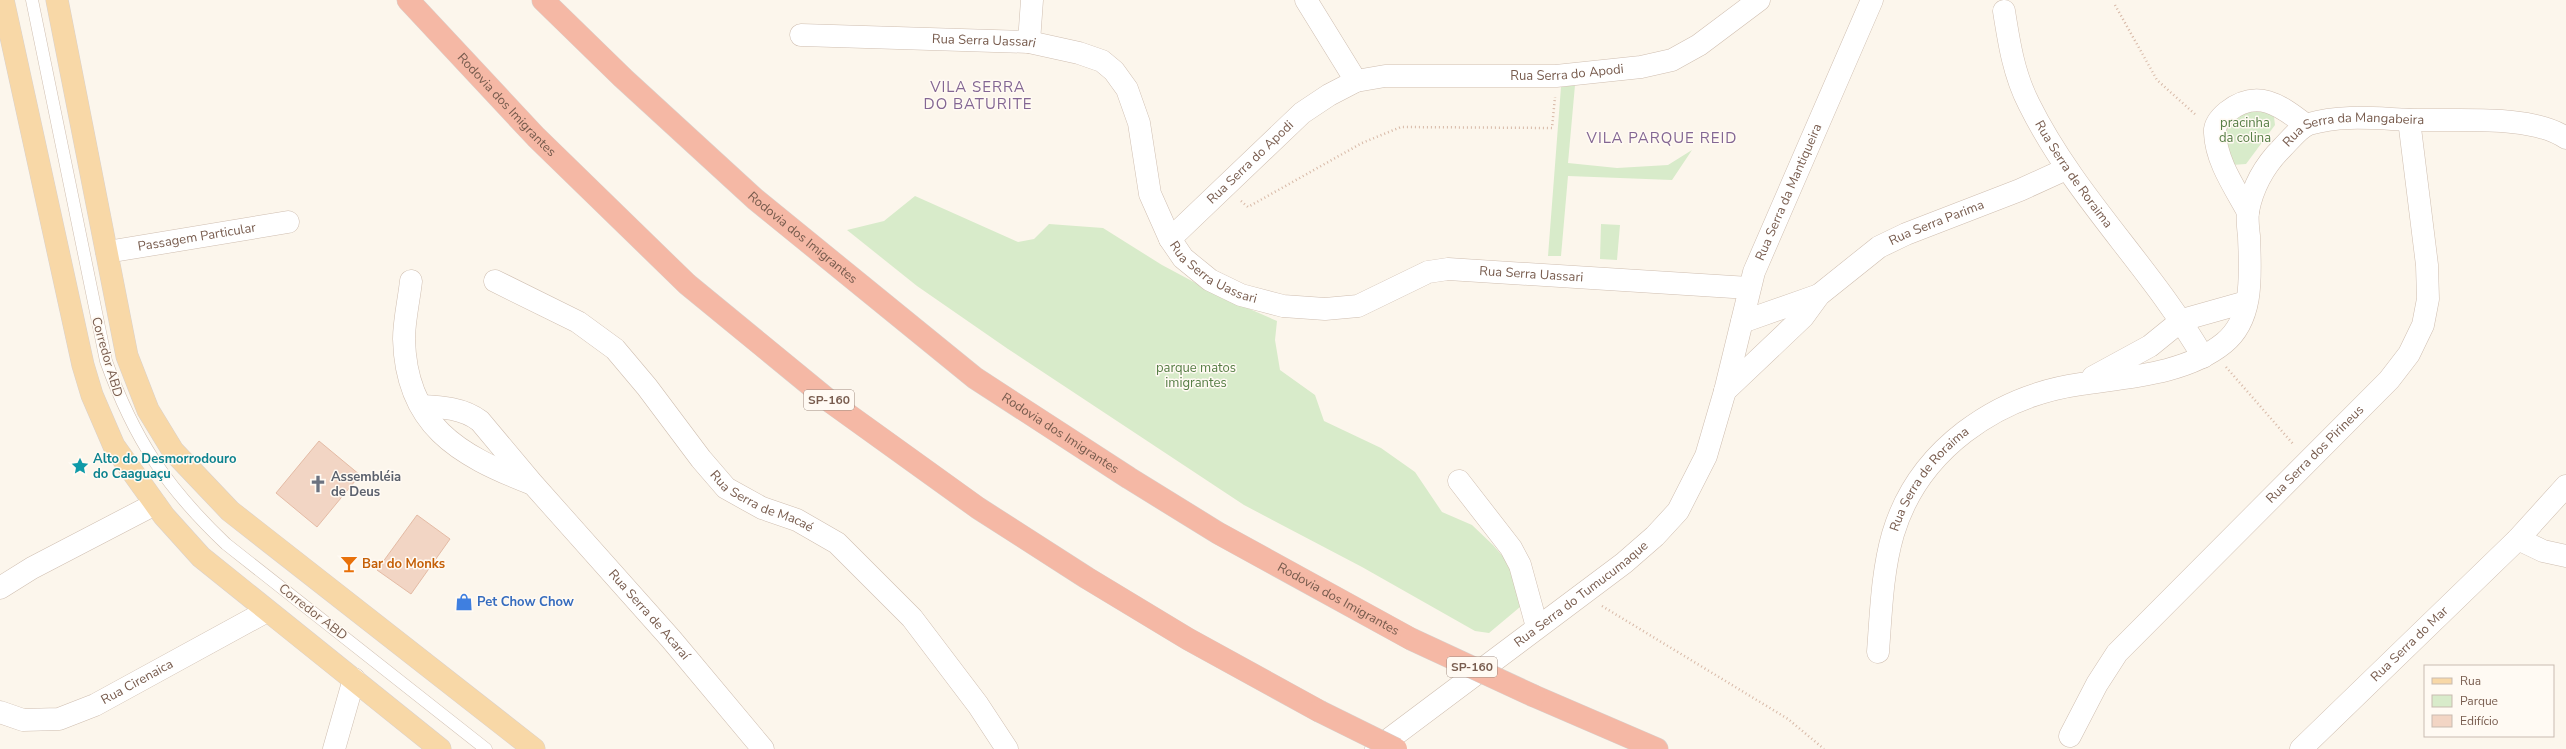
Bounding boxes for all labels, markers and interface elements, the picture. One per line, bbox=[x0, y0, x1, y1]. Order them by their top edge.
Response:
street label: Rua Serra Uassari bbox=[932, 30, 1038, 52]
street label: Rodovia dos Imigrantes bbox=[453, 49, 560, 161]
street label: Rua Serra do Apodi bbox=[1510, 60, 1625, 85]
district label: VILA SERRA DO BATURITE bbox=[924, 77, 1032, 114]
street label: Rua Serra da Mangabeira bbox=[2279, 109, 2424, 151]
park label: pracinha da colina bbox=[2219, 114, 2271, 147]
street label: Rua Serra do Apodi bbox=[1203, 117, 1298, 208]
street label: Rua Serra de Roraima bbox=[2030, 117, 2117, 232]
street label: Rua Serra da Mantiqueira bbox=[1751, 121, 1826, 264]
district label: VILA PARQUE REID bbox=[1586, 128, 1737, 148]
street label: Rodovia dos Imigrantes bbox=[744, 188, 861, 288]
street label: Rua Serra Parima bbox=[1886, 196, 1987, 250]
street label: Passagem Particular bbox=[136, 218, 257, 256]
street label: Rua Serra Uassari bbox=[1165, 237, 1259, 308]
street label: Rua Serra Uassari bbox=[1479, 262, 1584, 287]
street label: Corredor ABD bbox=[87, 315, 127, 399]
park label: parque matos imigrantes bbox=[1156, 359, 1236, 392]
street label: Rodovia dos Imigrantes bbox=[998, 389, 1122, 478]
road number: SP-160 bbox=[804, 390, 854, 410]
street label: Rua Serra dos Pirineus bbox=[2262, 401, 2368, 507]
street label: Rua Serra de Roraima bbox=[1885, 423, 1973, 534]
place label: Alto do Desmorrodouro do Caaguaçu bbox=[93, 450, 236, 483]
place icon: Alto do Desmorrodouro do Caaguaçu bbox=[70, 456, 90, 476]
street label: Rua Serra de Macaé bbox=[706, 467, 817, 537]
place label: Assembléia de Deus bbox=[331, 468, 401, 501]
church icon: Assembléia de Deus bbox=[308, 474, 328, 494]
street label: Rua Serra do Tumucumaque bbox=[1510, 537, 1652, 651]
bar icon: Bar do Monks bbox=[339, 554, 359, 574]
place label: Bar do Monks bbox=[362, 555, 445, 573]
street label: Rodovia dos Imigrantes bbox=[1274, 558, 1403, 640]
street label: Rua Serra de Acaraí bbox=[604, 566, 695, 665]
street label: Corredor ABD bbox=[275, 580, 351, 644]
shop icon: Pet Chow Chow bbox=[454, 592, 474, 612]
place label: Pet Chow Chow bbox=[477, 593, 574, 611]
street label: Rua Serra do Mar bbox=[2367, 602, 2452, 686]
street label: Rua Cirenaica bbox=[98, 655, 176, 709]
road number: SP-160 bbox=[1447, 657, 1497, 677]
legend bbox=[2424, 665, 2554, 737]
text: Rua bbox=[2460, 673, 2481, 689]
text: Parque bbox=[2460, 693, 2498, 709]
text: Edifício bbox=[2460, 713, 2499, 729]

